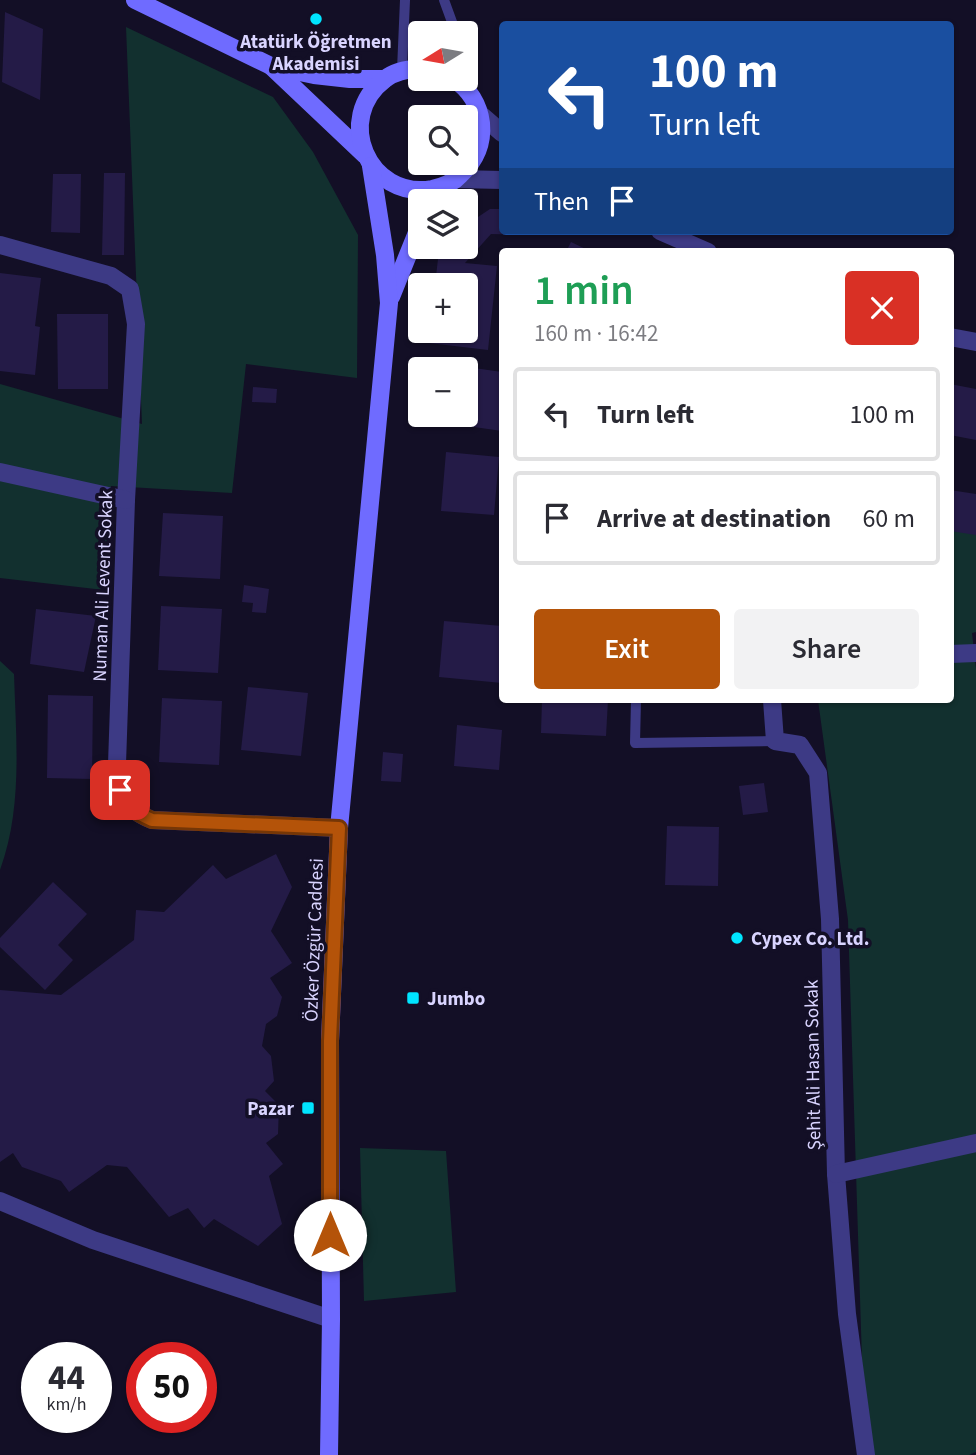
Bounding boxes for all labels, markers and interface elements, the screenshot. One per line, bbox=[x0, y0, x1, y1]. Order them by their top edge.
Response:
marker: Atatürk Öğretmen Akademisi bbox=[308, 11, 324, 27]
north arrow bbox=[408, 21, 478, 91]
map controls bbox=[408, 21, 478, 427]
place label: Atatürk Öğretmen Akademisi bbox=[239, 29, 392, 78]
text: 100 m bbox=[649, 37, 778, 107]
icon: left bbox=[534, 49, 625, 140]
text: Turn left bbox=[649, 102, 760, 148]
button: search bbox=[408, 105, 478, 175]
icon: arrive bbox=[603, 182, 641, 220]
text: Then bbox=[534, 183, 589, 220]
button: layers bbox=[408, 189, 478, 259]
text: 1 min bbox=[534, 261, 634, 321]
button: close bbox=[845, 271, 919, 345]
button: + bbox=[408, 273, 478, 343]
text: 160 m · 16:42 bbox=[534, 317, 658, 350]
button: − bbox=[408, 357, 478, 427]
icon: left bbox=[538, 395, 576, 433]
text: Turn left bbox=[597, 396, 694, 433]
text: 100 m bbox=[849, 396, 915, 433]
street label: Numan Ali Levent Sokak bbox=[87, 489, 120, 682]
icon: arrive bbox=[538, 499, 576, 537]
text: Arrive at destination bbox=[597, 500, 831, 537]
text: 60 m bbox=[862, 500, 915, 537]
button: Exit bbox=[534, 609, 720, 689]
button: Share bbox=[734, 609, 919, 689]
pin bbox=[90, 760, 150, 820]
icon: arrive bbox=[101, 771, 139, 809]
street label: Özker Özgür Caddesi bbox=[298, 858, 331, 1022]
place label: Cypex Co. Ltd. bbox=[751, 926, 869, 953]
marker: Cypex Co. Ltd. bbox=[729, 930, 745, 946]
street label: Şehit Ali Hasan Sokak bbox=[799, 979, 828, 1151]
place label: Jumbo bbox=[427, 986, 485, 1013]
marker: Jumbo bbox=[405, 990, 421, 1006]
place label: Pazar bbox=[247, 1096, 294, 1123]
marker: Pazar bbox=[300, 1100, 316, 1116]
position arrow bbox=[293, 1198, 367, 1272]
speed limit sign: 50 bbox=[126, 1342, 217, 1433]
text: 44 bbox=[48, 1353, 85, 1403]
text: km/h bbox=[47, 1392, 86, 1417]

